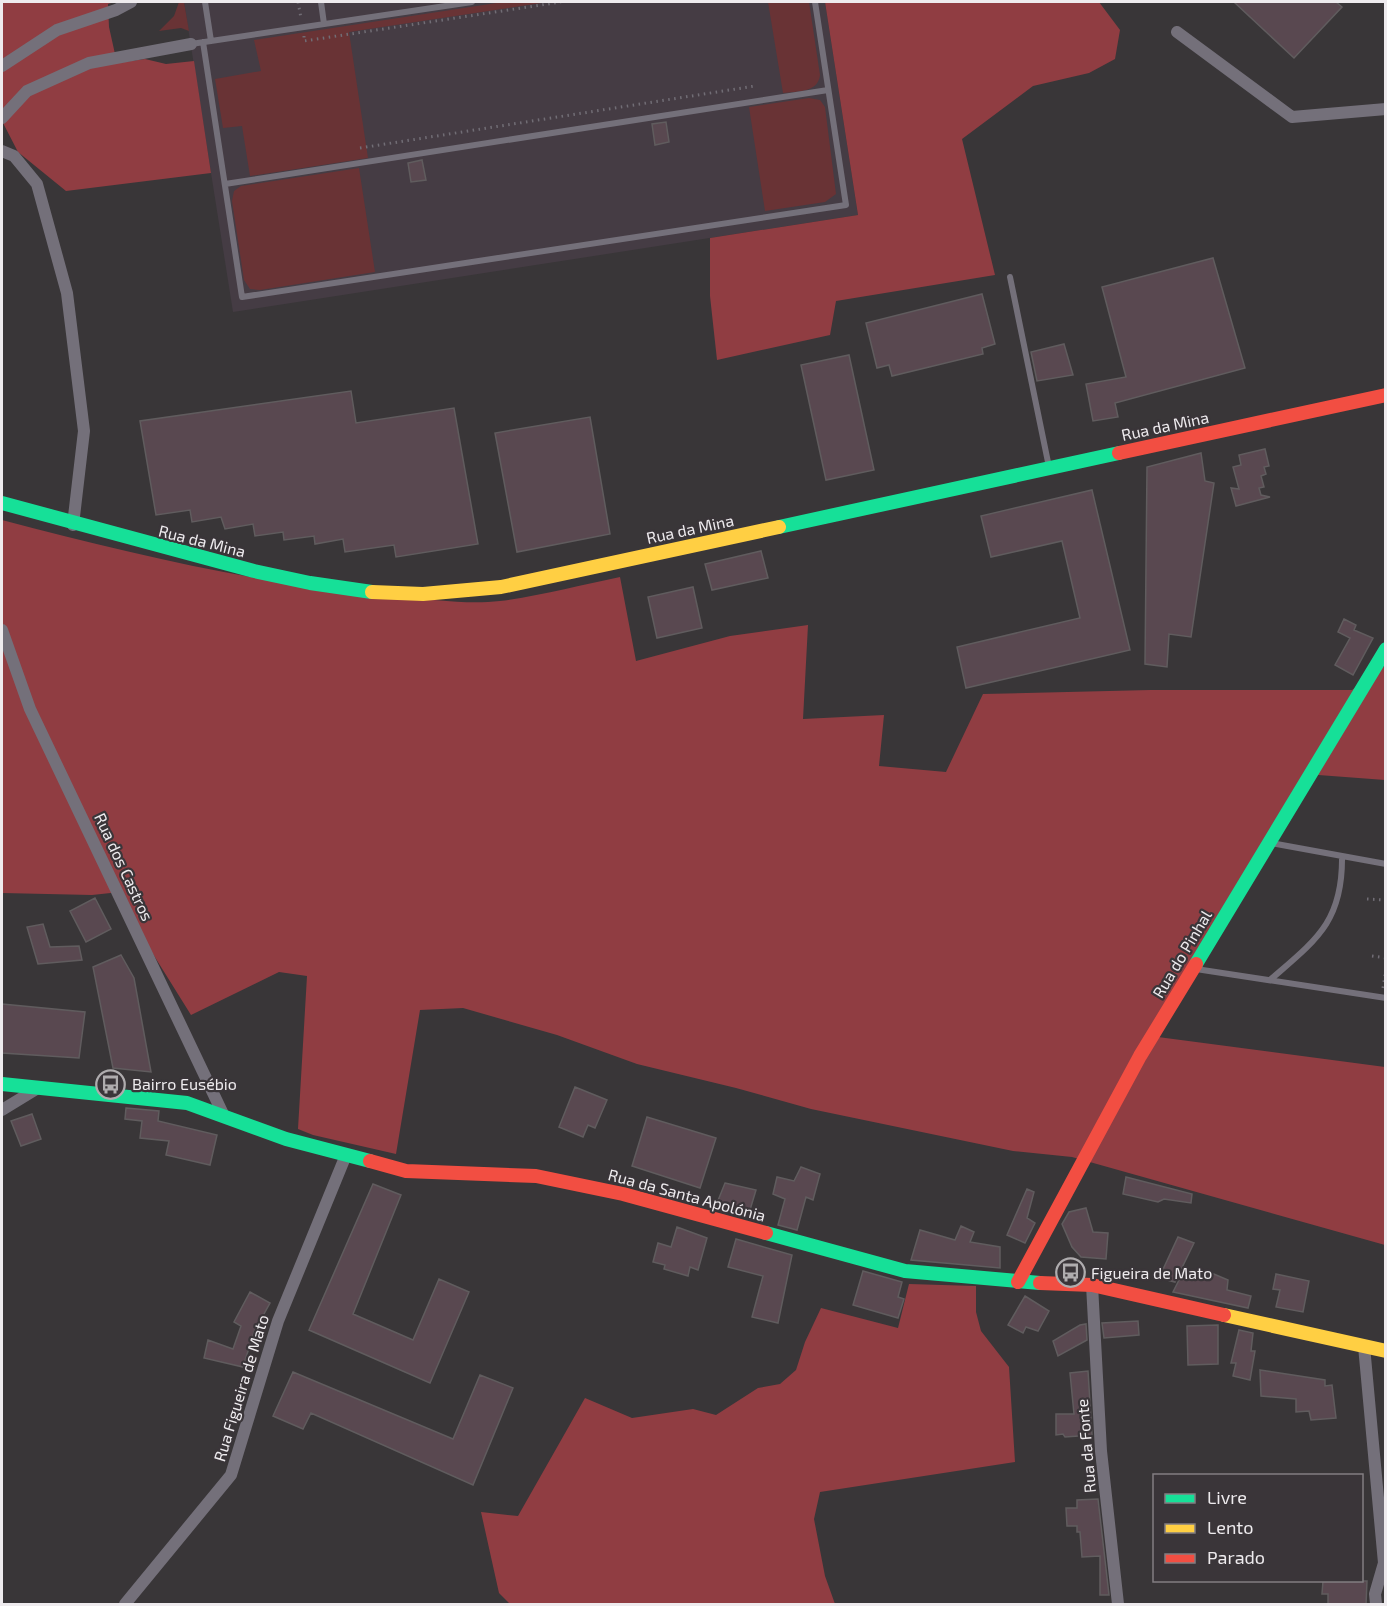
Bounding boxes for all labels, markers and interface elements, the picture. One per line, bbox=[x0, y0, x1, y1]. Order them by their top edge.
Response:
street label: Rua da Mina bbox=[1119, 407, 1210, 444]
street label: Rua da Mina bbox=[644, 510, 735, 547]
street label: Rua da Mina bbox=[157, 521, 248, 560]
street label: Rua dos Castros bbox=[91, 810, 158, 924]
street label: Rua do Pinhal bbox=[1148, 906, 1215, 1001]
bus stop icon: Bairro Eusébio bbox=[95, 1068, 127, 1100]
place label: Bairro Eusébio bbox=[132, 1074, 237, 1093]
street label: Rua da Santa Apolónia bbox=[606, 1164, 768, 1225]
bus stop icon: Figueira de Mato bbox=[1054, 1257, 1086, 1289]
place label: Figueira de Mato bbox=[1091, 1263, 1212, 1282]
street label: Rua Figueira de Mato bbox=[209, 1312, 272, 1464]
street label: Rua da Fonte bbox=[1072, 1398, 1099, 1494]
legend bbox=[1153, 1474, 1363, 1582]
text: Livre bbox=[1207, 1486, 1247, 1508]
text: Lento bbox=[1207, 1516, 1253, 1538]
text: Parado bbox=[1207, 1546, 1265, 1568]

